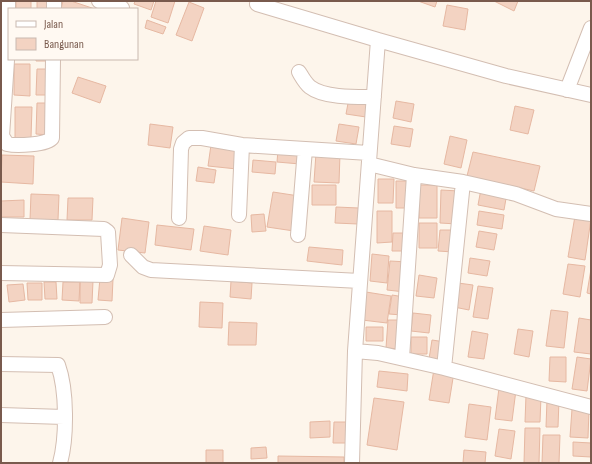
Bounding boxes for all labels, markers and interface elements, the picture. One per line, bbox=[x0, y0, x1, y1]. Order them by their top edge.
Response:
legend bbox=[8, 8, 138, 60]
text: Jalan bbox=[43, 17, 63, 32]
text: Bangunan bbox=[44, 37, 84, 52]

